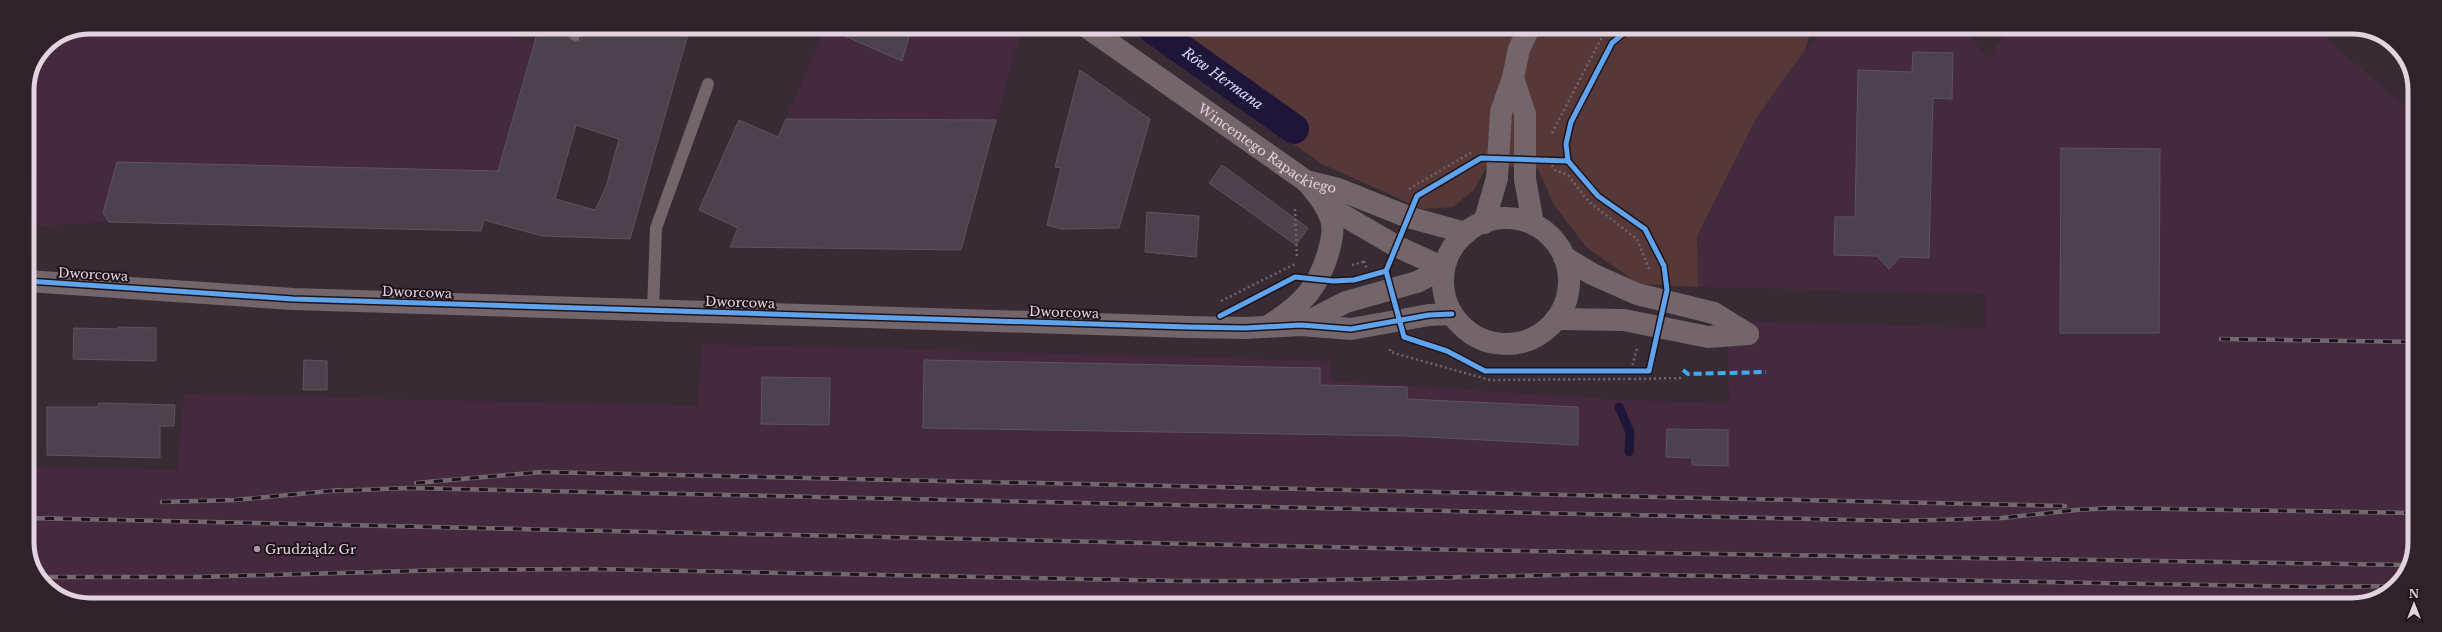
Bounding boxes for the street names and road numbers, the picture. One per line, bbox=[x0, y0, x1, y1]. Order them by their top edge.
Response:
street label: Wincentego Rapackiego bbox=[1194, 99, 1338, 197]
street label: Dworcowa bbox=[57, 264, 129, 285]
street label: Dworcowa bbox=[382, 283, 453, 302]
street label: Dworcowa bbox=[705, 293, 776, 312]
street label: Dworcowa bbox=[1029, 303, 1100, 322]

